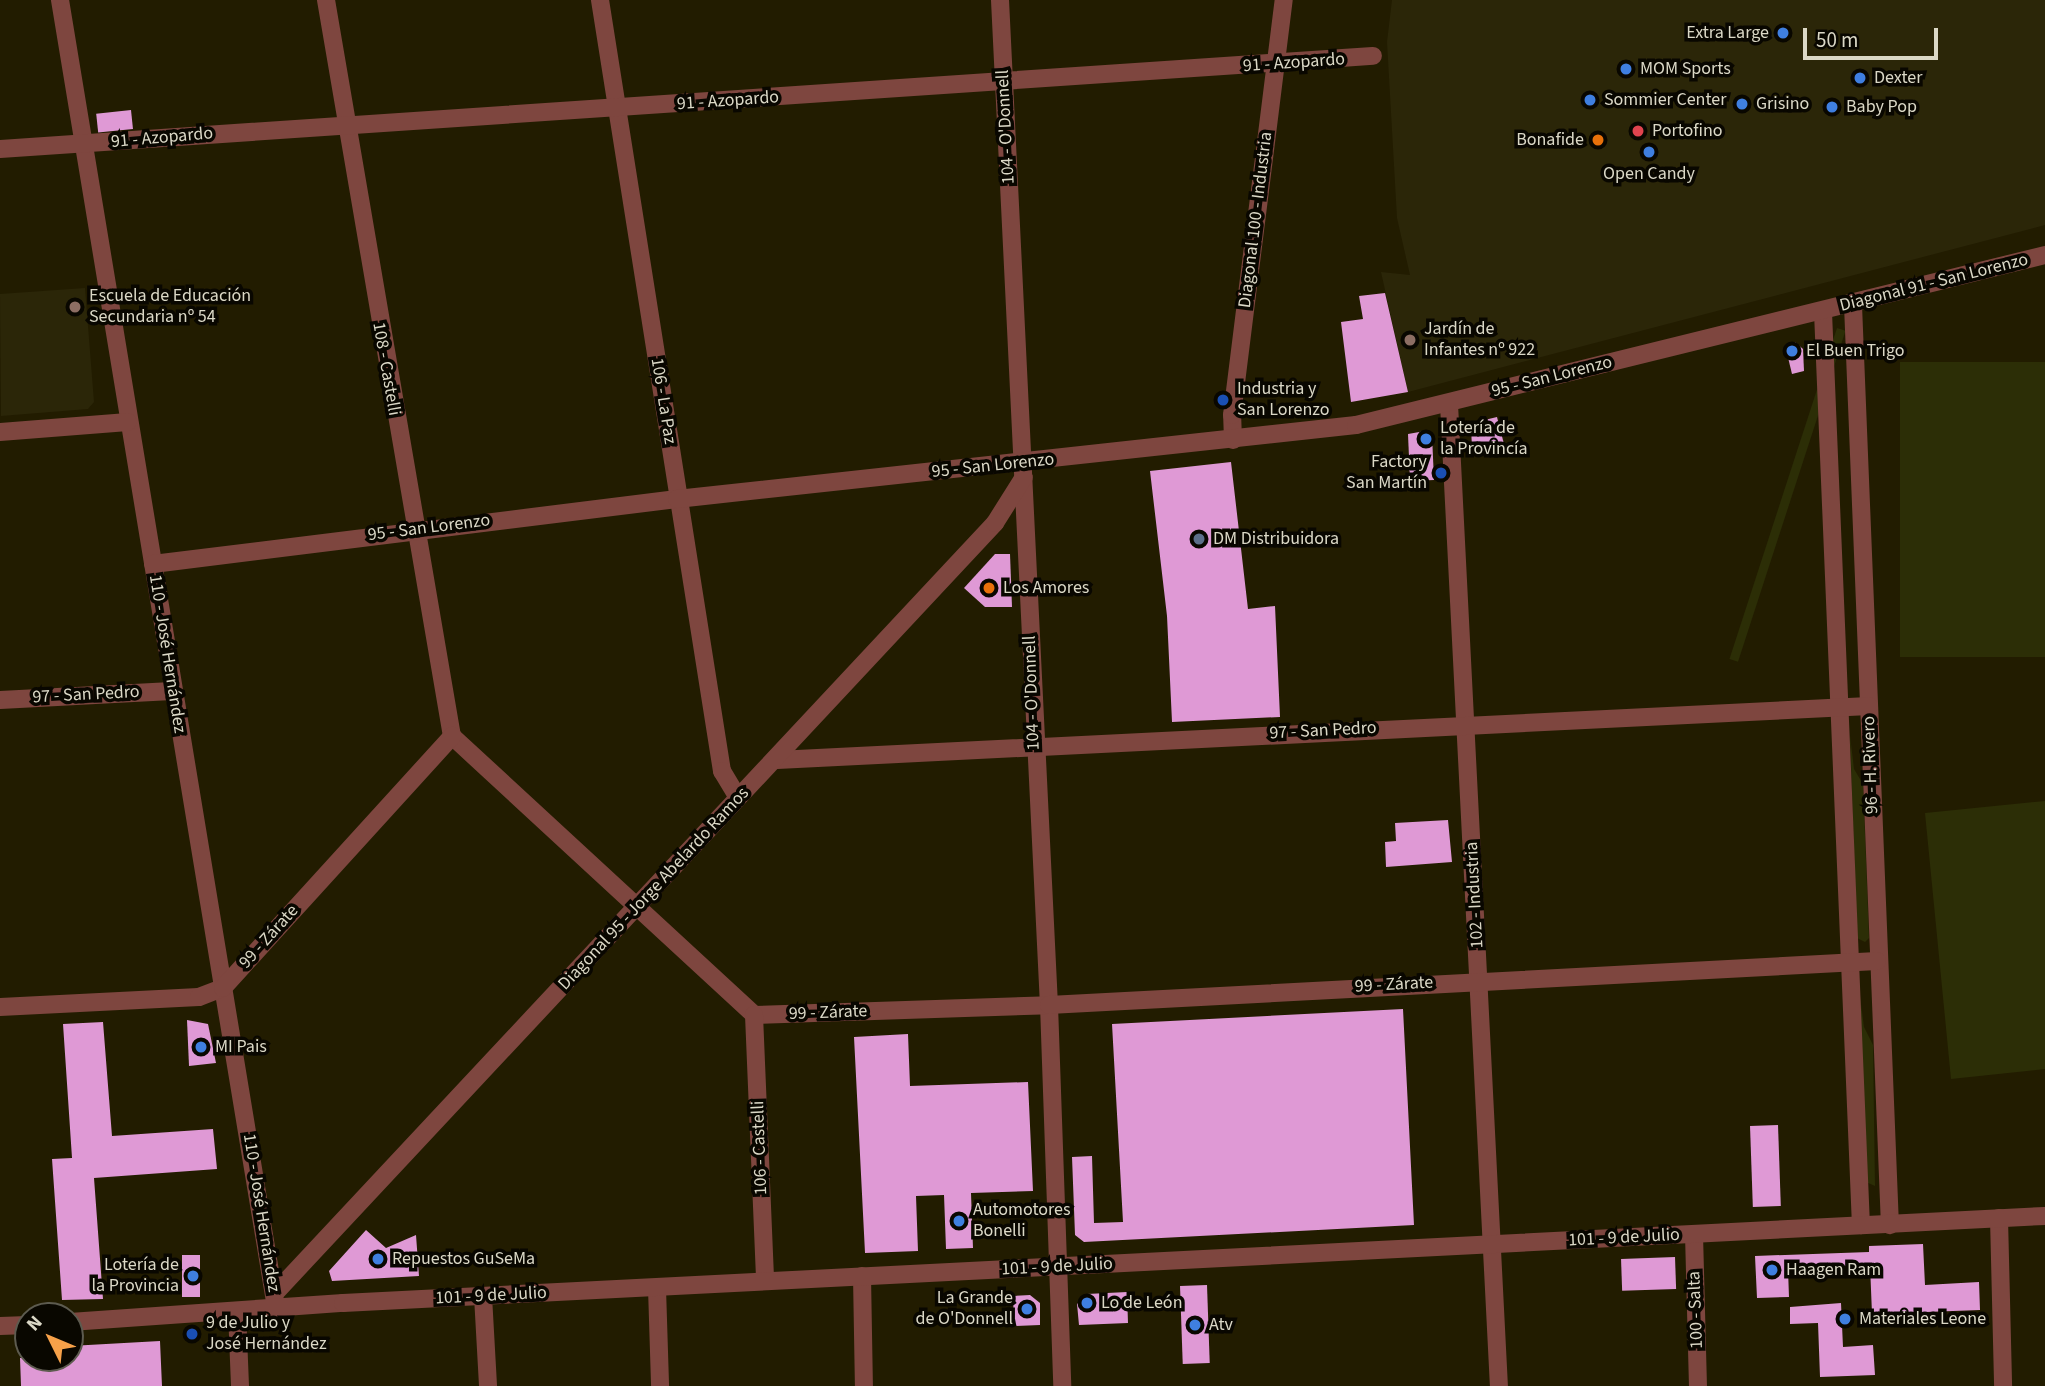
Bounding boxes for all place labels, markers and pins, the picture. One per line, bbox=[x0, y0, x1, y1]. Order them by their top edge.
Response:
place label: Extra Large bbox=[1686, 22, 1769, 44]
marker: Extra Large bbox=[1775, 25, 1791, 41]
place label: MOM Sports bbox=[1640, 58, 1731, 80]
marker: MOM Sports bbox=[1618, 61, 1634, 77]
place label: Dexter bbox=[1874, 67, 1922, 89]
marker: Dexter bbox=[1852, 70, 1868, 86]
place label: Sommier Center bbox=[1604, 89, 1726, 111]
marker: Sommier Center bbox=[1582, 92, 1598, 108]
place label: Grisino bbox=[1756, 93, 1809, 115]
marker: Grisino bbox=[1734, 96, 1750, 112]
place label: Baby Pop bbox=[1846, 96, 1917, 118]
marker: Baby Pop bbox=[1824, 99, 1840, 115]
place label: Portofino bbox=[1652, 120, 1723, 142]
marker: Portofino bbox=[1630, 123, 1646, 139]
place label: Bonafide bbox=[1516, 129, 1584, 151]
marker: Bonafide bbox=[1590, 132, 1606, 148]
marker: Open Candy bbox=[1641, 144, 1657, 160]
place label: Open Candy bbox=[1603, 163, 1695, 185]
place label: Escuela de Educación Secundaria nº 54 bbox=[89, 286, 251, 328]
marker: Escuela de Educación Secundaria nº 54 bbox=[67, 299, 83, 315]
place label: Jardín de Infantes nº 922 bbox=[1424, 319, 1535, 362]
marker: Jardín de Infantes nº 922 bbox=[1402, 332, 1418, 348]
place label: El Buen Trigo bbox=[1806, 340, 1904, 362]
marker: El Buen Trigo bbox=[1784, 343, 1800, 359]
place label: Industria y San Lorenzo bbox=[1237, 379, 1329, 422]
marker: Industria y San Lorenzo bbox=[1215, 392, 1231, 408]
place label: Lotería de la Provincía bbox=[1440, 418, 1528, 460]
marker: Lotería de la Provincía bbox=[1418, 431, 1434, 447]
place label: Factory San Martín bbox=[1346, 452, 1427, 494]
marker: Factory San Martín bbox=[1433, 465, 1449, 481]
place label: DM Distribuidora bbox=[1213, 528, 1339, 550]
marker: DM Distribuidora bbox=[1191, 531, 1207, 547]
place label: Los Amores bbox=[1003, 577, 1089, 599]
marker: Los Amores bbox=[981, 580, 997, 596]
place label: MI Pais bbox=[215, 1036, 267, 1058]
marker: MI Pais bbox=[193, 1039, 209, 1055]
place label: Automotores Bonelli bbox=[973, 1200, 1071, 1242]
marker: Automotores Bonelli bbox=[951, 1213, 967, 1229]
place label: Repuestos GuSeMa bbox=[392, 1248, 535, 1270]
marker: Repuestos GuSeMa bbox=[370, 1251, 386, 1267]
place label: Lotería de la Provincia bbox=[91, 1255, 179, 1298]
place label: Haagen Ram bbox=[1786, 1259, 1881, 1281]
marker: Haagen Ram bbox=[1764, 1262, 1780, 1278]
marker: Lotería de la Provincia bbox=[185, 1268, 201, 1284]
place label: La Grande de O'Donnell bbox=[915, 1288, 1013, 1330]
place label: Lo de León bbox=[1101, 1292, 1182, 1314]
marker: Lo de León bbox=[1079, 1295, 1095, 1311]
marker: La Grande de O'Donnell bbox=[1019, 1301, 1035, 1317]
place label: Materiales Leone bbox=[1859, 1308, 1986, 1330]
marker: Materiales Leone bbox=[1837, 1311, 1853, 1327]
place label: 9 de Julio y José Hernández bbox=[206, 1313, 327, 1356]
place label: Atv bbox=[1209, 1314, 1233, 1336]
marker: Atv bbox=[1187, 1317, 1203, 1333]
marker: 9 de Julio y José Hernández bbox=[184, 1326, 200, 1342]

